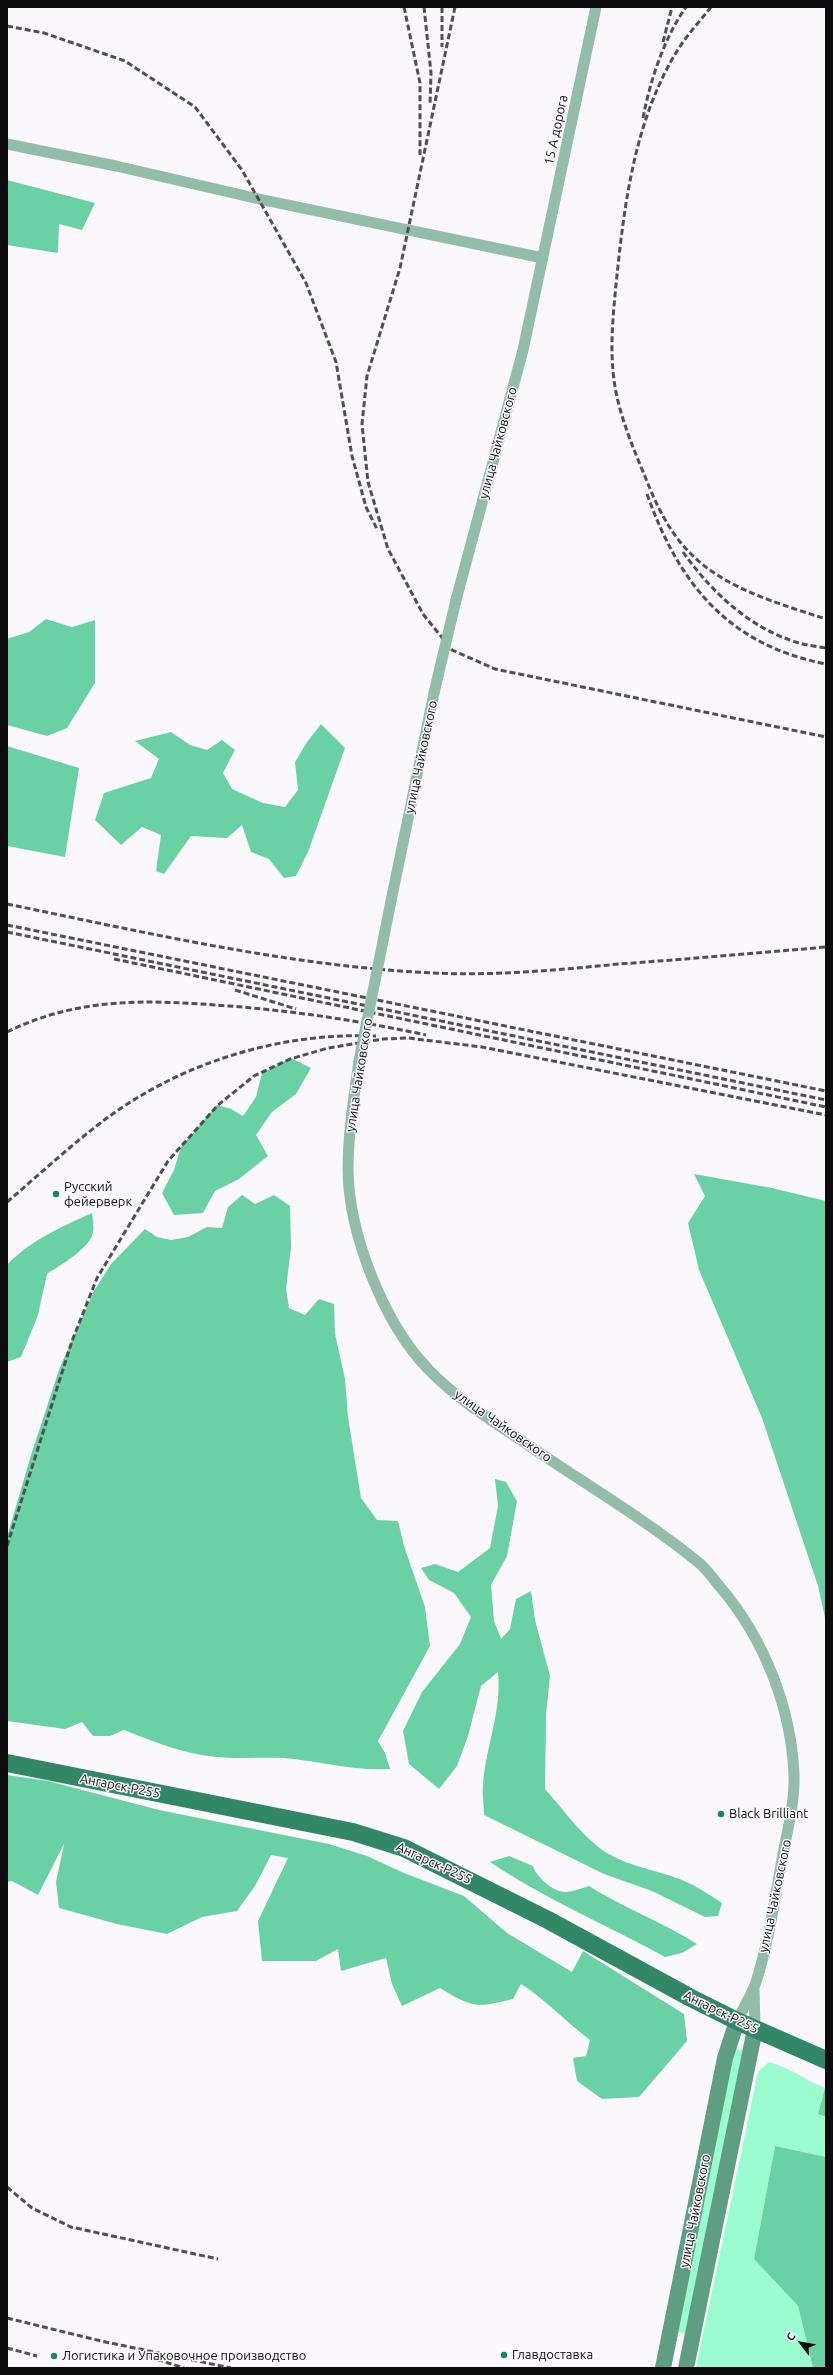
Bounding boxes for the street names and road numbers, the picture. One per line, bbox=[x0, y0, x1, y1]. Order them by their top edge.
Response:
street label: 15 А дорога bbox=[541, 93, 571, 167]
street label: улица Чайковского bbox=[476, 385, 520, 501]
street label: улица Чайковского bbox=[401, 699, 441, 815]
street label: улица Чайковского bbox=[342, 1017, 376, 1133]
street label: улица Чайковского bbox=[451, 1387, 555, 1465]
street label: Ангарск-Р255 bbox=[78, 1771, 162, 1801]
street label: улица Чайковского bbox=[755, 1838, 795, 1954]
street label: Ангарск-Р255 bbox=[394, 1839, 474, 1887]
street label: Ангарск-Р255 bbox=[681, 1987, 761, 2037]
street label: улица Чайковского bbox=[676, 2153, 714, 2269]

